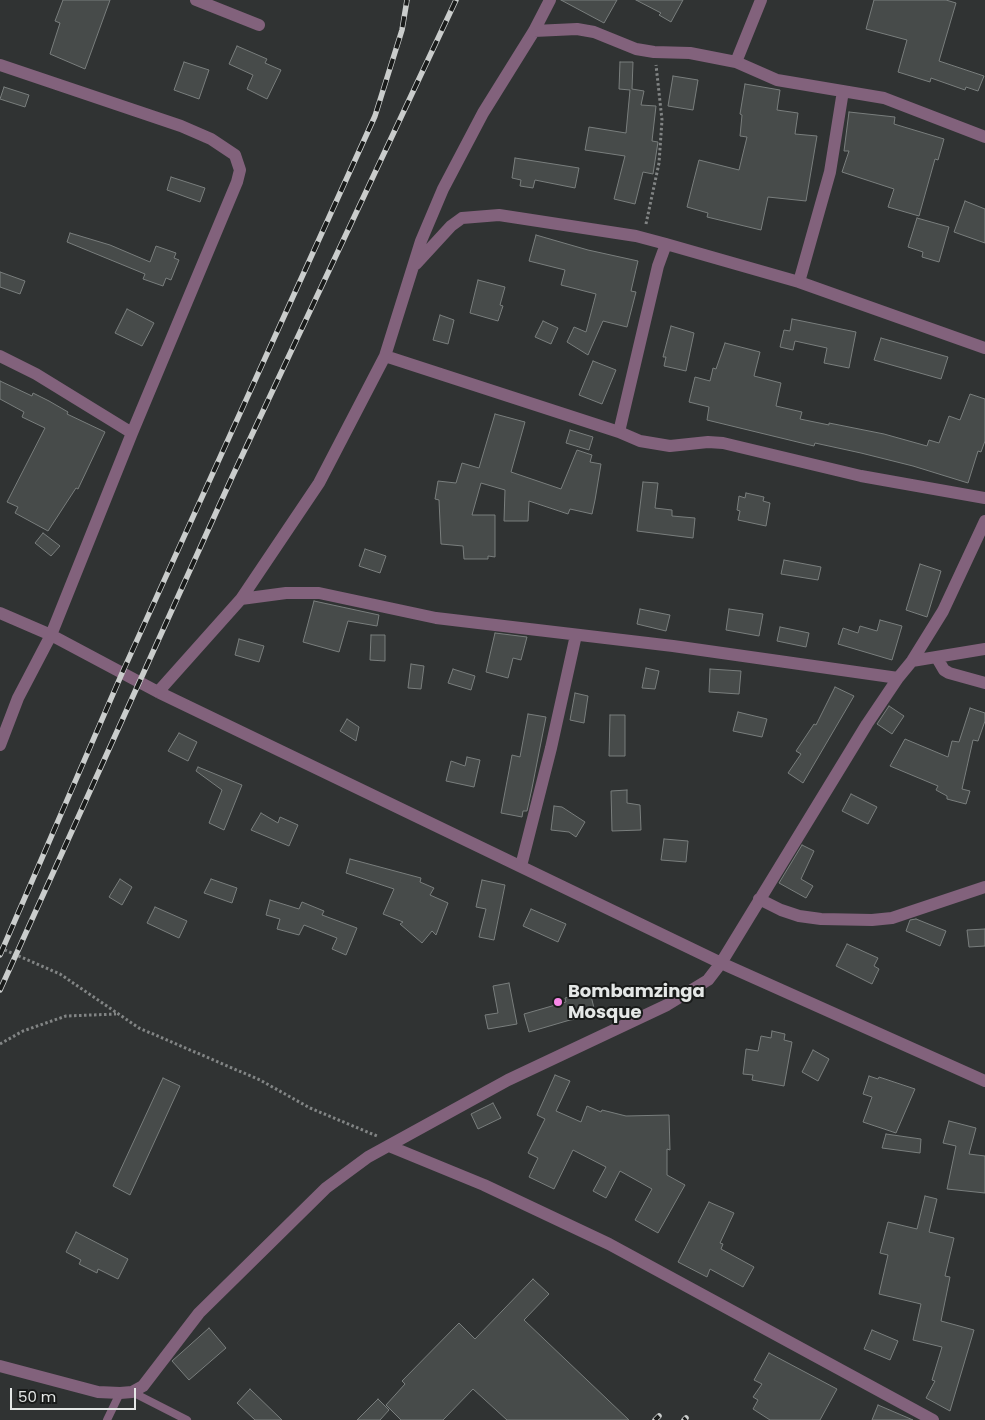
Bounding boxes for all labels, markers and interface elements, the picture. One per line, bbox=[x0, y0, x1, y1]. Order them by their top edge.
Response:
place label: Bombamzinga Mosque bbox=[568, 981, 705, 1024]
marker: Bombamzinga Mosque bbox=[552, 996, 564, 1008]
scale bar bbox=[12, 1378, 139, 1410]
text: 50 m bbox=[18, 1386, 56, 1407]

